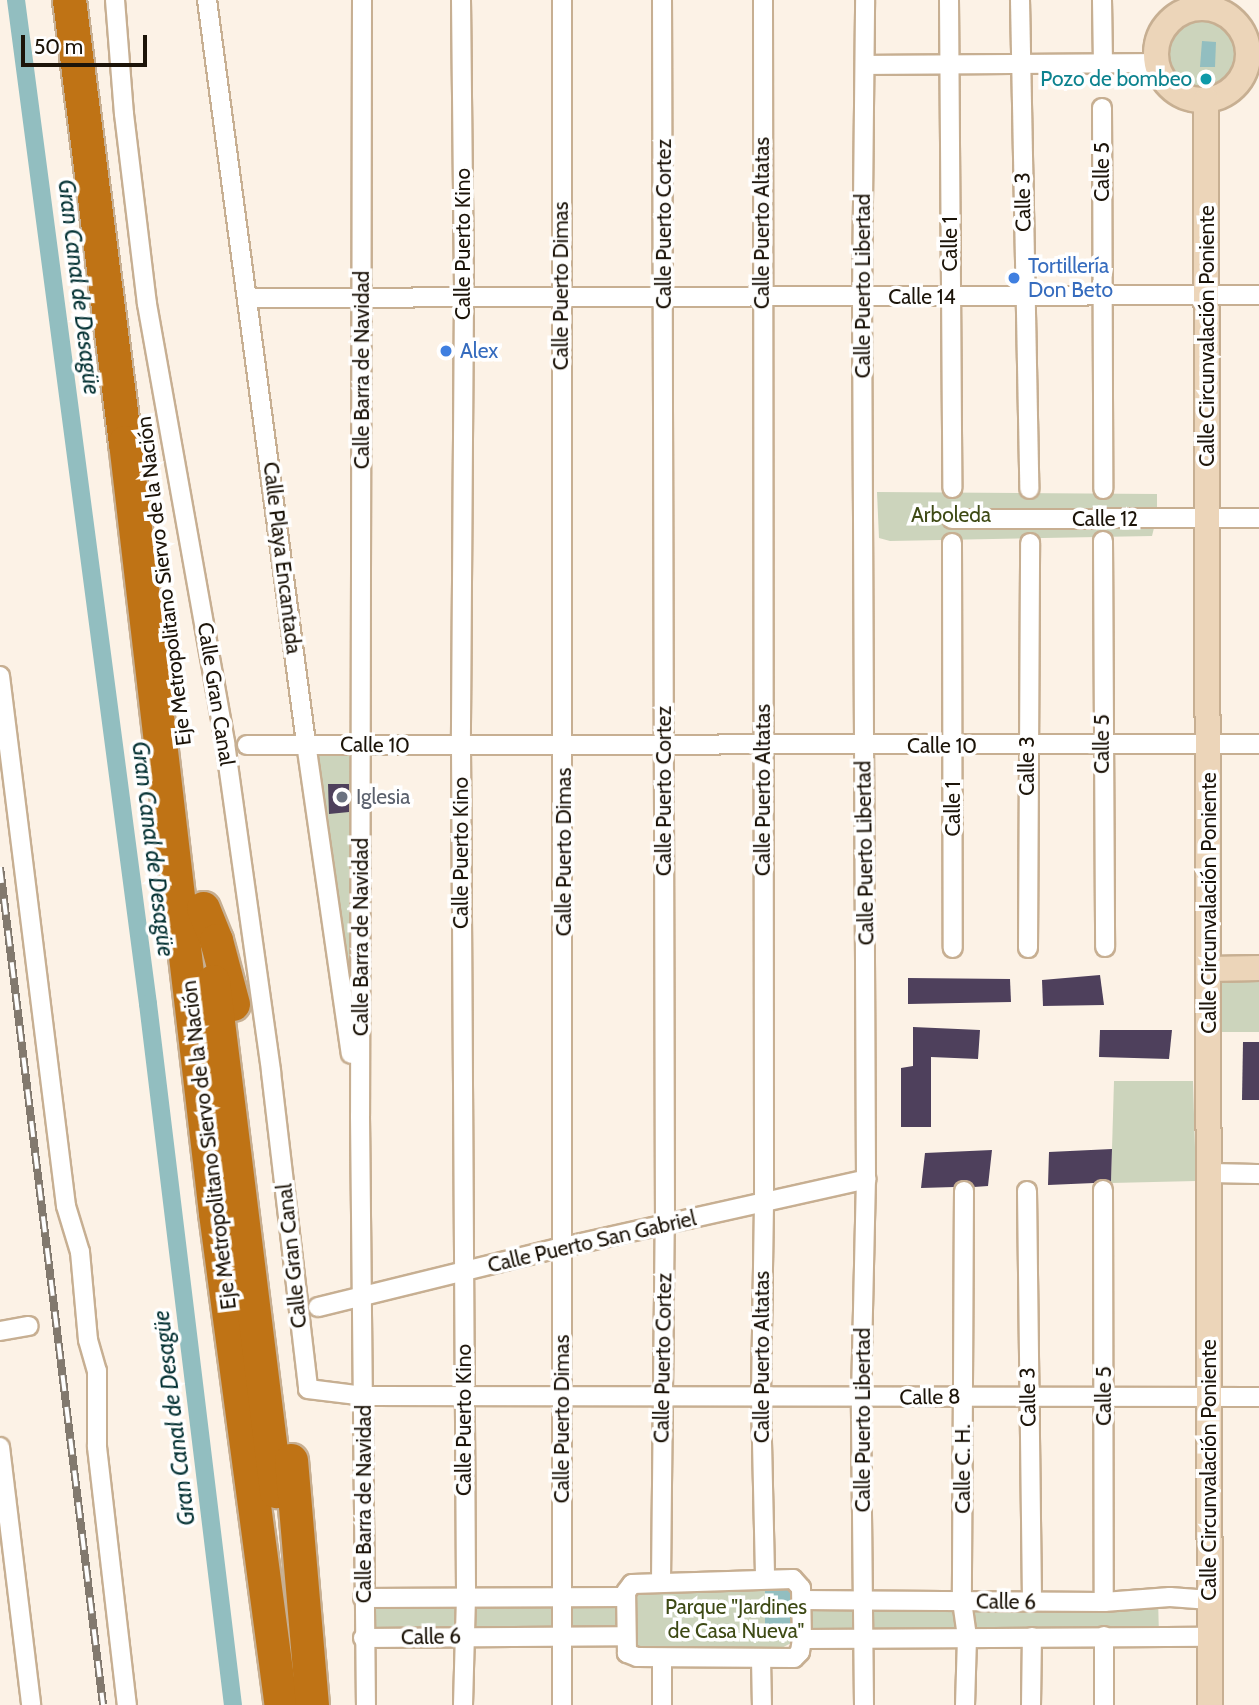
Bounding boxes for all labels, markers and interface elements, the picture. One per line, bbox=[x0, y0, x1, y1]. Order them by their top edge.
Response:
scale bar bbox=[24, 21, 150, 65]
text: 50 m bbox=[34, 34, 83, 59]
place label: Pozo de bombeo bbox=[1040, 66, 1192, 92]
marker: Pozo de bombeo bbox=[1198, 71, 1214, 87]
street label: Calle Puerto Altatas bbox=[749, 137, 775, 309]
street label: Calle Puerto Cortez bbox=[651, 139, 677, 309]
street label: Calle 5 bbox=[1089, 142, 1115, 202]
street label: Calle Puerto Kino bbox=[450, 168, 476, 320]
street label: Calle 3 bbox=[1010, 172, 1036, 232]
water label: Gran Canal de Desagüe bbox=[52, 178, 106, 396]
street label: Calle Puerto Libertad bbox=[850, 194, 876, 378]
street label: Calle Puerto Dimas bbox=[548, 202, 574, 370]
street label: Calle Circunvalación Poniente bbox=[1194, 205, 1220, 467]
street label: Calle 1 bbox=[937, 216, 963, 272]
place label: Tortillería Don Beto bbox=[1028, 253, 1113, 303]
marker: Tortillería Don Beto bbox=[1006, 270, 1022, 286]
street label: Calle Barra de Navidad bbox=[349, 271, 375, 469]
street label: Calle 14 bbox=[888, 284, 956, 310]
place label: Alex bbox=[460, 338, 498, 364]
marker: Alex bbox=[438, 343, 454, 359]
street label: Eje Metropolitano Siervo de la Nación bbox=[131, 415, 197, 747]
street label: Calle Playa Encantada bbox=[258, 461, 306, 655]
park label: Arboleda bbox=[911, 502, 991, 528]
street label: Calle 12 bbox=[1072, 506, 1138, 532]
street label: Calle Gran Canal bbox=[192, 620, 240, 768]
street label: Calle Puerto Altatas bbox=[750, 704, 776, 876]
street label: Calle Puerto Cortez bbox=[651, 706, 677, 876]
street label: Calle 5 bbox=[1089, 714, 1115, 774]
street label: Calle 10 bbox=[340, 732, 410, 758]
street label: Calle 10 bbox=[907, 733, 977, 759]
street label: Calle 3 bbox=[1014, 736, 1040, 796]
water label: Gran Canal de Desagüe bbox=[126, 740, 180, 958]
street label: Calle Puerto Libertad bbox=[851, 760, 879, 946]
street label: Calle Puerto Dimas bbox=[551, 768, 577, 936]
street label: Calle Circunvalación Poniente bbox=[1196, 772, 1222, 1034]
street label: Calle Puerto Kino bbox=[448, 777, 474, 929]
street label: Calle 1 bbox=[940, 781, 966, 837]
place label: Iglesia bbox=[356, 784, 410, 810]
marker: Iglesia bbox=[334, 789, 350, 805]
street label: Calle Barra de Navidad bbox=[348, 838, 374, 1036]
street label: Eje Metropolitano Siervo de la Nación bbox=[176, 979, 242, 1311]
street label: Calle Gran Canal bbox=[272, 1183, 312, 1329]
street label: Calle Puerto San Gabriel bbox=[485, 1206, 699, 1278]
street label: Calle Puerto Altatas bbox=[749, 1271, 775, 1443]
street label: Calle Puerto Cortez bbox=[649, 1273, 677, 1443]
water label: Gran Canal de Desagüe bbox=[147, 1309, 201, 1527]
street label: Calle Puerto Libertad bbox=[850, 1328, 876, 1512]
street label: Calle Puerto Dimas bbox=[549, 1335, 575, 1503]
street label: Calle Circunvalación Poniente bbox=[1196, 1339, 1222, 1601]
street label: Calle Puerto Kino bbox=[451, 1344, 477, 1496]
street label: Calle 5 bbox=[1091, 1366, 1117, 1426]
street label: Calle 3 bbox=[1015, 1367, 1041, 1427]
street label: Calle 8 bbox=[899, 1384, 961, 1410]
street label: Calle Barra de Navidad bbox=[351, 1405, 377, 1603]
street label: Calle C. H. bbox=[950, 1424, 976, 1514]
street label: Calle 6 bbox=[976, 1589, 1036, 1615]
park label: Parque "Jardines de Casa Nueva" bbox=[665, 1594, 807, 1644]
street label: Calle 6 bbox=[401, 1624, 461, 1650]

